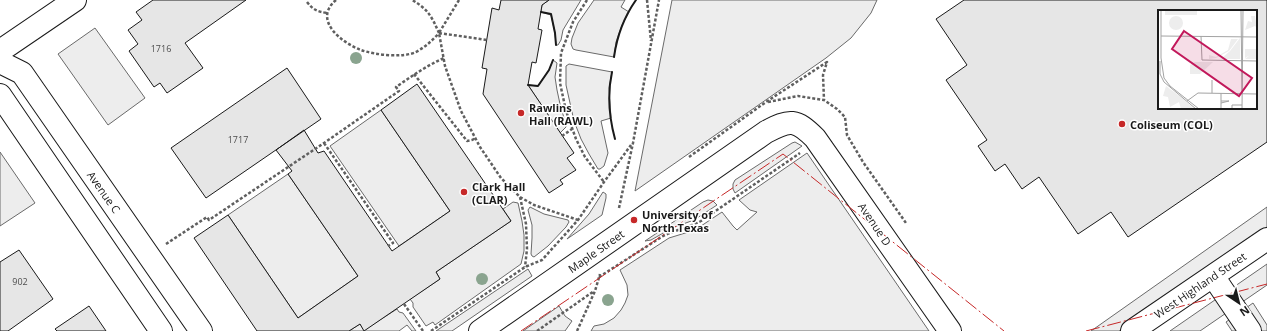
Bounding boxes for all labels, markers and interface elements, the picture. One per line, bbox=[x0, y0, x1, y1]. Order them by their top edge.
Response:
inset map bbox=[1158, 10, 1257, 109]
house number: 1716 bbox=[151, 42, 171, 55]
place label: Rawlins Hall (RAWL) bbox=[529, 100, 593, 128]
marker: Rawlins Hall (RAWL) bbox=[516, 108, 526, 118]
place label: Coliseum (COL) bbox=[1130, 117, 1213, 132]
marker: Coliseum (COL) bbox=[1117, 119, 1127, 129]
house number: 1717 bbox=[228, 133, 248, 146]
street label: Avenue C bbox=[84, 168, 124, 216]
place label: Clark Hall (CLAR) bbox=[472, 179, 525, 207]
marker: Clark Hall (CLAR) bbox=[459, 187, 469, 197]
street label: Avenue D bbox=[855, 199, 895, 249]
place label: University of North Texas bbox=[642, 207, 713, 235]
marker: University of North Texas bbox=[629, 215, 639, 225]
street label: Maple Street bbox=[565, 226, 627, 276]
street label: West Highland Street bbox=[1151, 249, 1249, 321]
house number: 902 bbox=[12, 275, 28, 288]
north arrow bbox=[1219, 283, 1259, 323]
text: N bbox=[1237, 303, 1253, 320]

